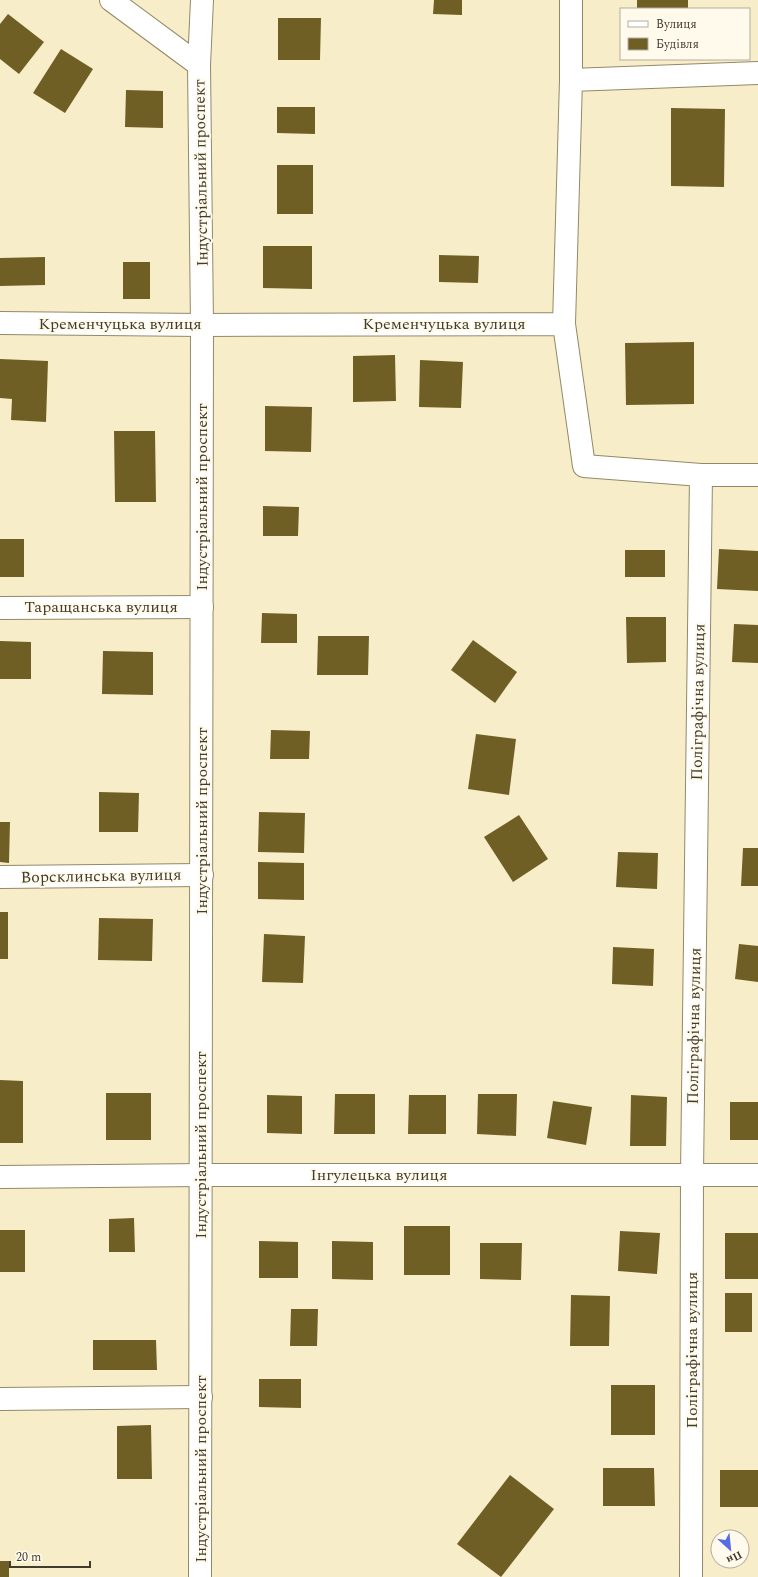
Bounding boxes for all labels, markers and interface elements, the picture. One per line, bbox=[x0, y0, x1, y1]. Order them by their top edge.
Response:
legend bbox=[620, 8, 750, 60]
text: Вулиця bbox=[656, 15, 697, 34]
text: Будівля bbox=[656, 35, 699, 54]
street label: Індустріальний проспект bbox=[187, 79, 215, 267]
street label: Кременчуцька вулиця bbox=[38, 312, 202, 336]
street label: Кременчуцька вулиця bbox=[362, 312, 526, 336]
street label: Індустріальний проспект bbox=[190, 403, 214, 591]
street label: Таращанська вулиця bbox=[24, 595, 178, 619]
street label: Поліграфічна вулиця bbox=[685, 623, 711, 781]
street label: Індустріальний проспект bbox=[190, 727, 214, 915]
street label: Ворсклинська вулиця bbox=[20, 863, 182, 889]
street label: Поліграфічна вулиця bbox=[681, 947, 707, 1105]
street label: Індустріальний проспект bbox=[189, 1051, 213, 1239]
street label: Інгулецька вулиця bbox=[311, 1163, 447, 1187]
street label: Поліграфічна вулиця bbox=[680, 1272, 704, 1428]
street label: Індустріальний проспект bbox=[189, 1375, 213, 1563]
north arrow bbox=[710, 1529, 750, 1569]
scale bar bbox=[10, 1543, 90, 1569]
text: Пн bbox=[723, 1546, 745, 1569]
text: 20 m bbox=[16, 1548, 41, 1567]

